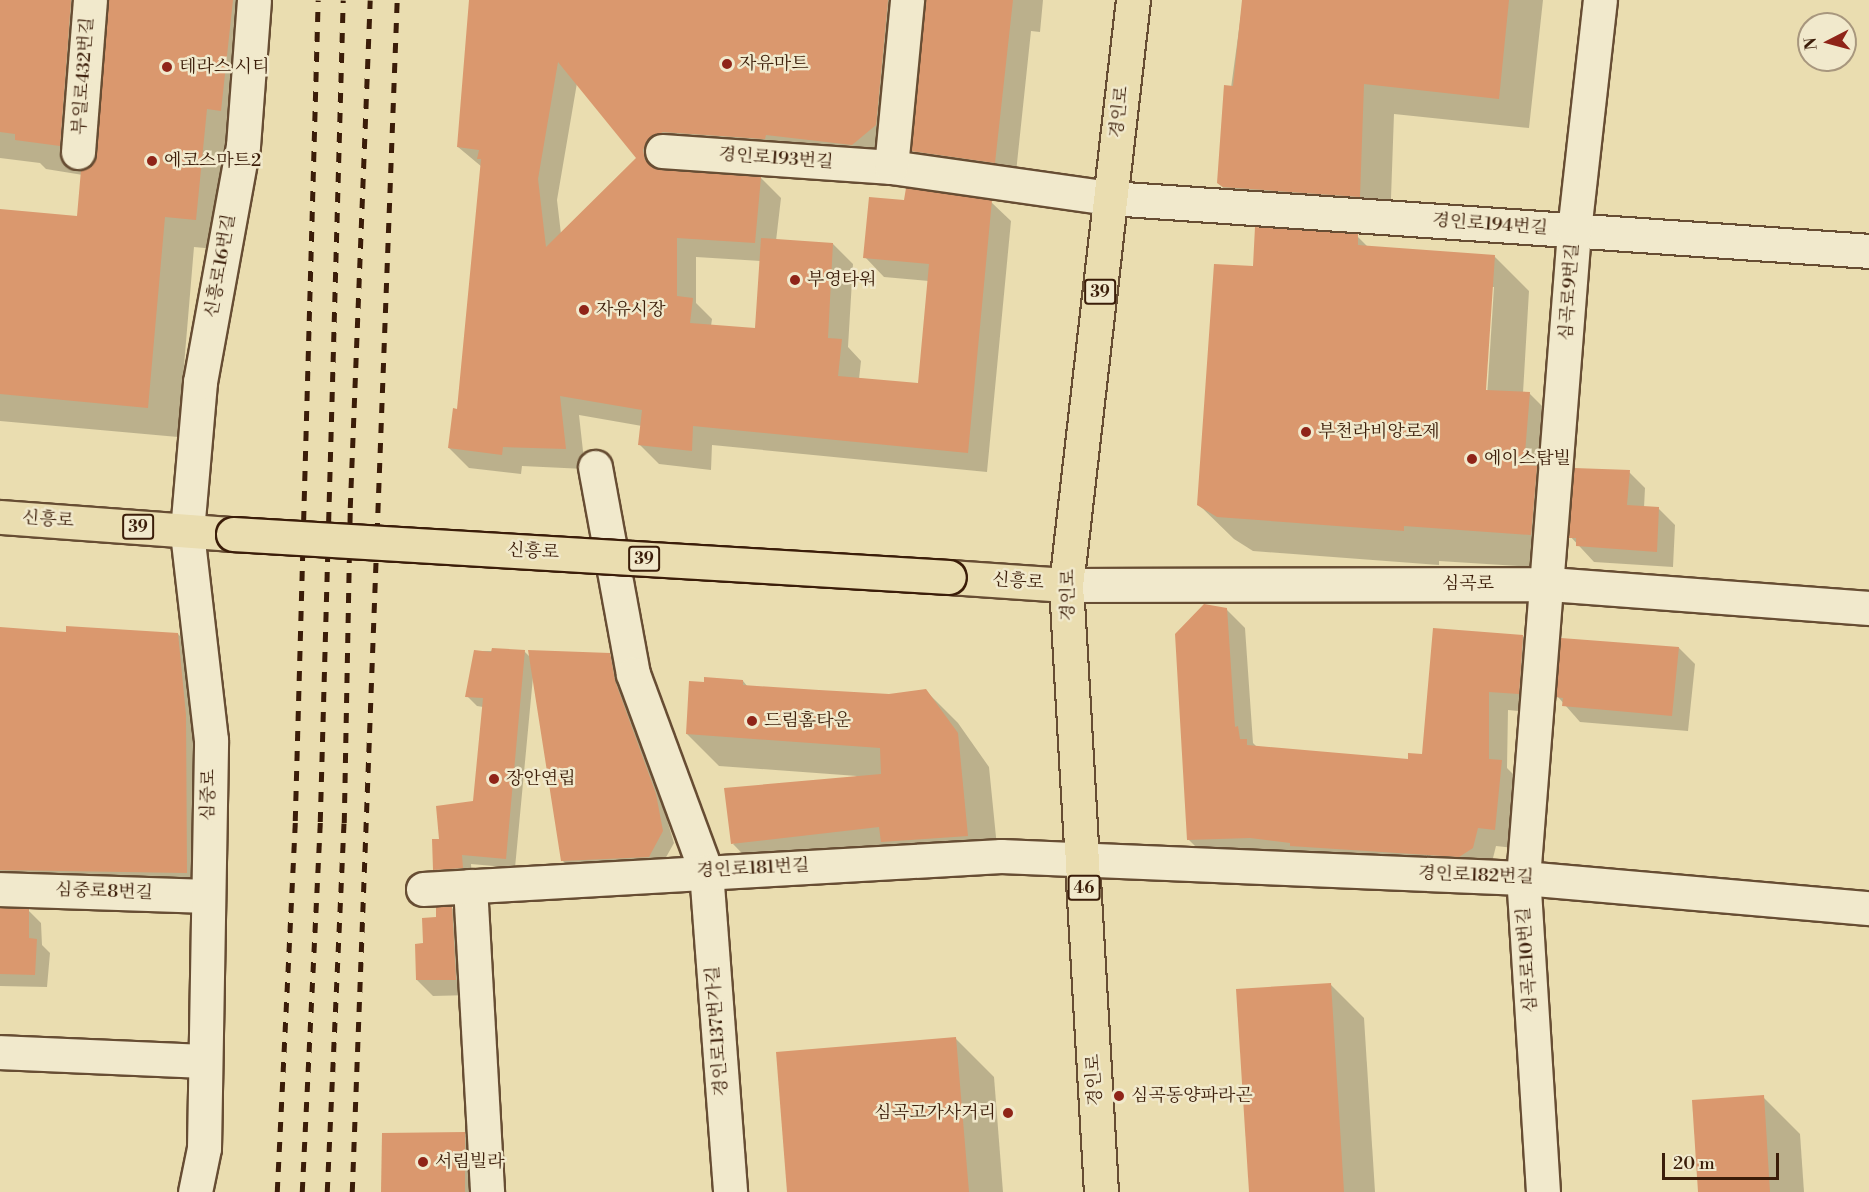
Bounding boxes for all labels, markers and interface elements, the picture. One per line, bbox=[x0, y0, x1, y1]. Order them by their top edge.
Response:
north arrow bbox=[1797, 12, 1857, 72]
street label: 부일로432번길 bbox=[69, 16, 99, 136]
text: N bbox=[1800, 36, 1822, 51]
place label: 자유마트 bbox=[739, 53, 809, 75]
place label: 테라스 시티 bbox=[179, 56, 270, 78]
marker: 자유마트 bbox=[720, 57, 734, 71]
marker: 테라스 시티 bbox=[160, 60, 174, 74]
street label: 경인로 bbox=[1107, 85, 1133, 139]
street label: 경인로193번길 bbox=[718, 144, 834, 174]
place label: 에코스마트2 bbox=[164, 150, 261, 172]
marker: 에코스마트2 bbox=[145, 154, 159, 168]
street label: 경인로194번길 bbox=[1432, 210, 1548, 240]
street label: 신흥로16번길 bbox=[201, 212, 241, 320]
street label: 심곡로9번길 bbox=[1556, 242, 1584, 342]
place label: 부영타워 bbox=[807, 269, 877, 291]
marker: 부영타워 bbox=[788, 273, 802, 287]
road number: 39 bbox=[1084, 279, 1116, 305]
place label: 자유시장 bbox=[596, 299, 666, 321]
marker: 자유시장 bbox=[577, 303, 591, 317]
place label: 부천라비앙로제 bbox=[1318, 421, 1440, 443]
marker: 부천라비앙로제 bbox=[1299, 425, 1313, 439]
place label: 에이스탑빌 bbox=[1484, 448, 1571, 470]
marker: 에이스탑빌 bbox=[1465, 452, 1479, 466]
street label: 신흥로 bbox=[21, 507, 75, 533]
road number: 39 bbox=[122, 514, 154, 540]
street label: 신흥로 bbox=[506, 540, 560, 564]
road number: 39 bbox=[628, 546, 660, 572]
street label: 신흥로 bbox=[991, 569, 1045, 595]
street label: 경인로 bbox=[1058, 569, 1080, 621]
street label: 심곡로 bbox=[1442, 573, 1494, 595]
place label: 드림홈타운 bbox=[764, 710, 851, 732]
marker: 드림홈타운 bbox=[745, 714, 759, 728]
place label: 장안연립 bbox=[506, 768, 576, 790]
street label: 심중로 bbox=[198, 769, 220, 821]
marker: 장안연립 bbox=[487, 772, 501, 786]
street label: 경인로181번길 bbox=[696, 855, 810, 883]
street label: 경인로182번길 bbox=[1418, 863, 1534, 889]
road number: 46 bbox=[1068, 875, 1100, 901]
street label: 심중로8번길 bbox=[55, 879, 153, 905]
street label: 심곡로10번길 bbox=[1514, 906, 1542, 1014]
street label: 경인로137번가길 bbox=[703, 965, 733, 1097]
street label: 경인로 bbox=[1083, 1053, 1107, 1107]
place label: 심곡동양파라곤 bbox=[1131, 1085, 1253, 1107]
marker: 심곡동양파라곤 bbox=[1112, 1089, 1126, 1103]
place label: 심곡고가사거리 bbox=[874, 1102, 996, 1124]
marker: 심곡고가사거리 bbox=[1001, 1106, 1015, 1120]
scale bar bbox=[1665, 1141, 1782, 1179]
place label: 서림빌라 bbox=[435, 1151, 505, 1173]
text: 20 m bbox=[1673, 1152, 1715, 1175]
marker: 서림빌라 bbox=[416, 1155, 430, 1169]

